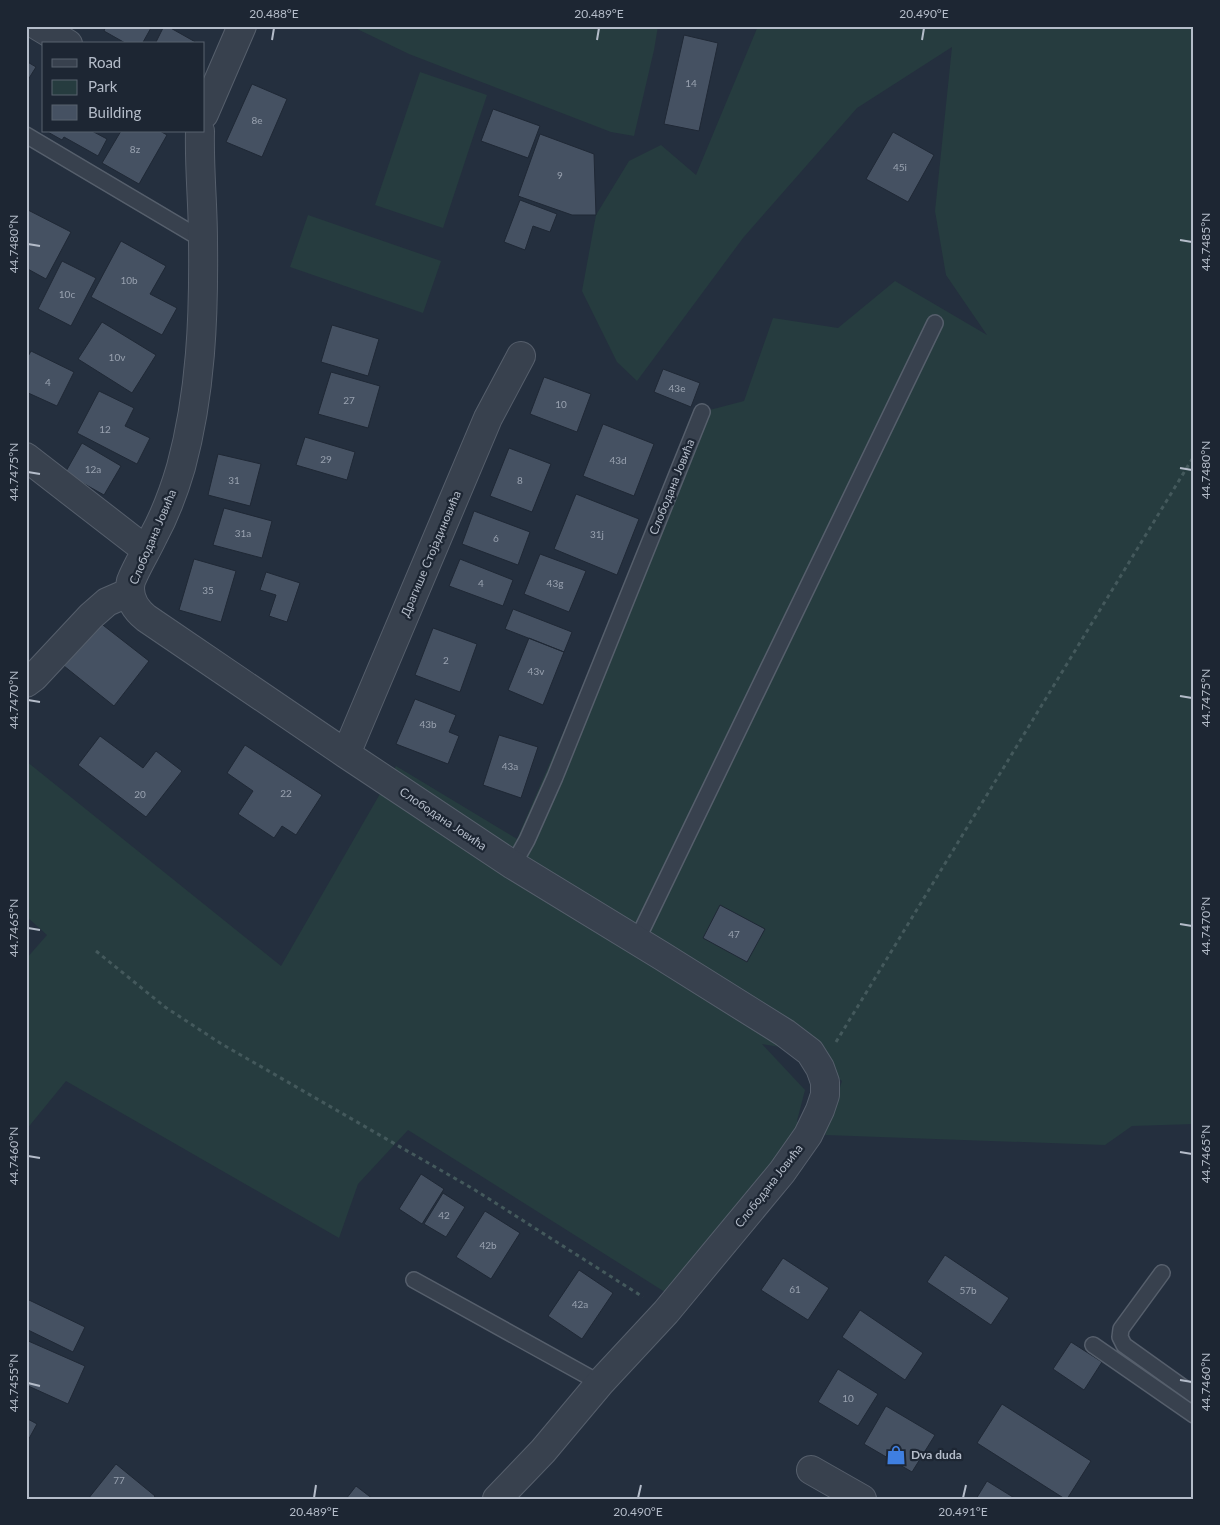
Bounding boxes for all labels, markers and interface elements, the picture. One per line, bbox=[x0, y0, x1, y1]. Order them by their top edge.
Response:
text: 20.488°E bbox=[249, 6, 299, 21]
text: 20.489°E bbox=[574, 6, 624, 21]
text: 20.490°E bbox=[899, 6, 949, 21]
legend bbox=[42, 42, 205, 132]
text: Road bbox=[88, 53, 121, 71]
text: Park bbox=[88, 77, 118, 95]
house number: 14 bbox=[685, 77, 697, 89]
text: Building bbox=[88, 103, 141, 121]
house number: 8e bbox=[251, 114, 263, 126]
house number: 8z bbox=[130, 143, 141, 155]
house number: 45i bbox=[893, 161, 907, 173]
house number: 9 bbox=[557, 169, 563, 181]
text: 44.7485°N bbox=[1198, 213, 1213, 271]
text: 44.7480°N bbox=[6, 215, 21, 273]
house number: 10b bbox=[120, 274, 138, 286]
house number: 10c bbox=[59, 288, 75, 300]
house number: 10v bbox=[109, 351, 126, 363]
house number: 4 bbox=[45, 376, 51, 388]
house number: 43e bbox=[669, 382, 685, 394]
house number: 27 bbox=[343, 394, 355, 406]
house number: 10 bbox=[555, 398, 567, 410]
house number: 12 bbox=[99, 423, 111, 435]
street label: Слободана Јовића bbox=[646, 437, 698, 537]
text: 44.7480°N bbox=[1198, 441, 1213, 499]
text: 44.7475°N bbox=[6, 443, 21, 501]
house number: 29 bbox=[320, 453, 332, 465]
house number: 43d bbox=[609, 454, 627, 466]
house number: 12a bbox=[85, 463, 101, 475]
house number: 31 bbox=[228, 474, 240, 486]
house number: 8 bbox=[517, 474, 523, 486]
street label: Слободана Јовића bbox=[126, 487, 179, 587]
street label: Драгише Стојадиновића bbox=[397, 488, 464, 619]
house number: 31a bbox=[235, 527, 251, 539]
house number: 31j bbox=[590, 528, 604, 540]
house number: 6 bbox=[493, 532, 499, 544]
house number: 4 bbox=[478, 577, 484, 589]
house number: 43g bbox=[547, 577, 563, 589]
house number: 35 bbox=[202, 584, 214, 596]
house number: 2 bbox=[443, 654, 449, 666]
house number: 43v bbox=[528, 665, 545, 677]
text: 44.7475°N bbox=[1198, 669, 1213, 727]
text: 44.7470°N bbox=[6, 671, 21, 729]
house number: 43b bbox=[419, 718, 437, 730]
house number: 43a bbox=[502, 760, 518, 772]
street label: Слободана Јовића bbox=[397, 784, 490, 853]
house number: 22 bbox=[280, 787, 292, 799]
house number: 20 bbox=[134, 788, 146, 800]
text: 44.7470°N bbox=[1198, 897, 1213, 955]
text: 44.7465°N bbox=[6, 899, 21, 957]
house number: 47 bbox=[728, 928, 740, 940]
text: 44.7465°N bbox=[1198, 1125, 1213, 1183]
text: 44.7460°N bbox=[6, 1127, 21, 1185]
street label: Слободана Јовића bbox=[731, 1141, 806, 1230]
house number: 42 bbox=[438, 1209, 450, 1221]
house number: 42b bbox=[479, 1239, 497, 1251]
house number: 61 bbox=[789, 1283, 801, 1295]
house number: 57b bbox=[959, 1284, 977, 1296]
house number: 42a bbox=[572, 1298, 588, 1310]
text: 44.7460°N bbox=[1198, 1353, 1213, 1411]
text: 44.7455°N bbox=[6, 1354, 21, 1412]
house number: 10 bbox=[842, 1392, 854, 1404]
shop icon: Dva duda bbox=[885, 1444, 907, 1466]
place label: Dva duda bbox=[911, 1447, 962, 1462]
house number: 77 bbox=[113, 1474, 125, 1486]
text: 20.489°E bbox=[289, 1504, 339, 1519]
text: 20.490°E bbox=[613, 1504, 663, 1519]
text: 20.491°E bbox=[938, 1504, 988, 1519]

